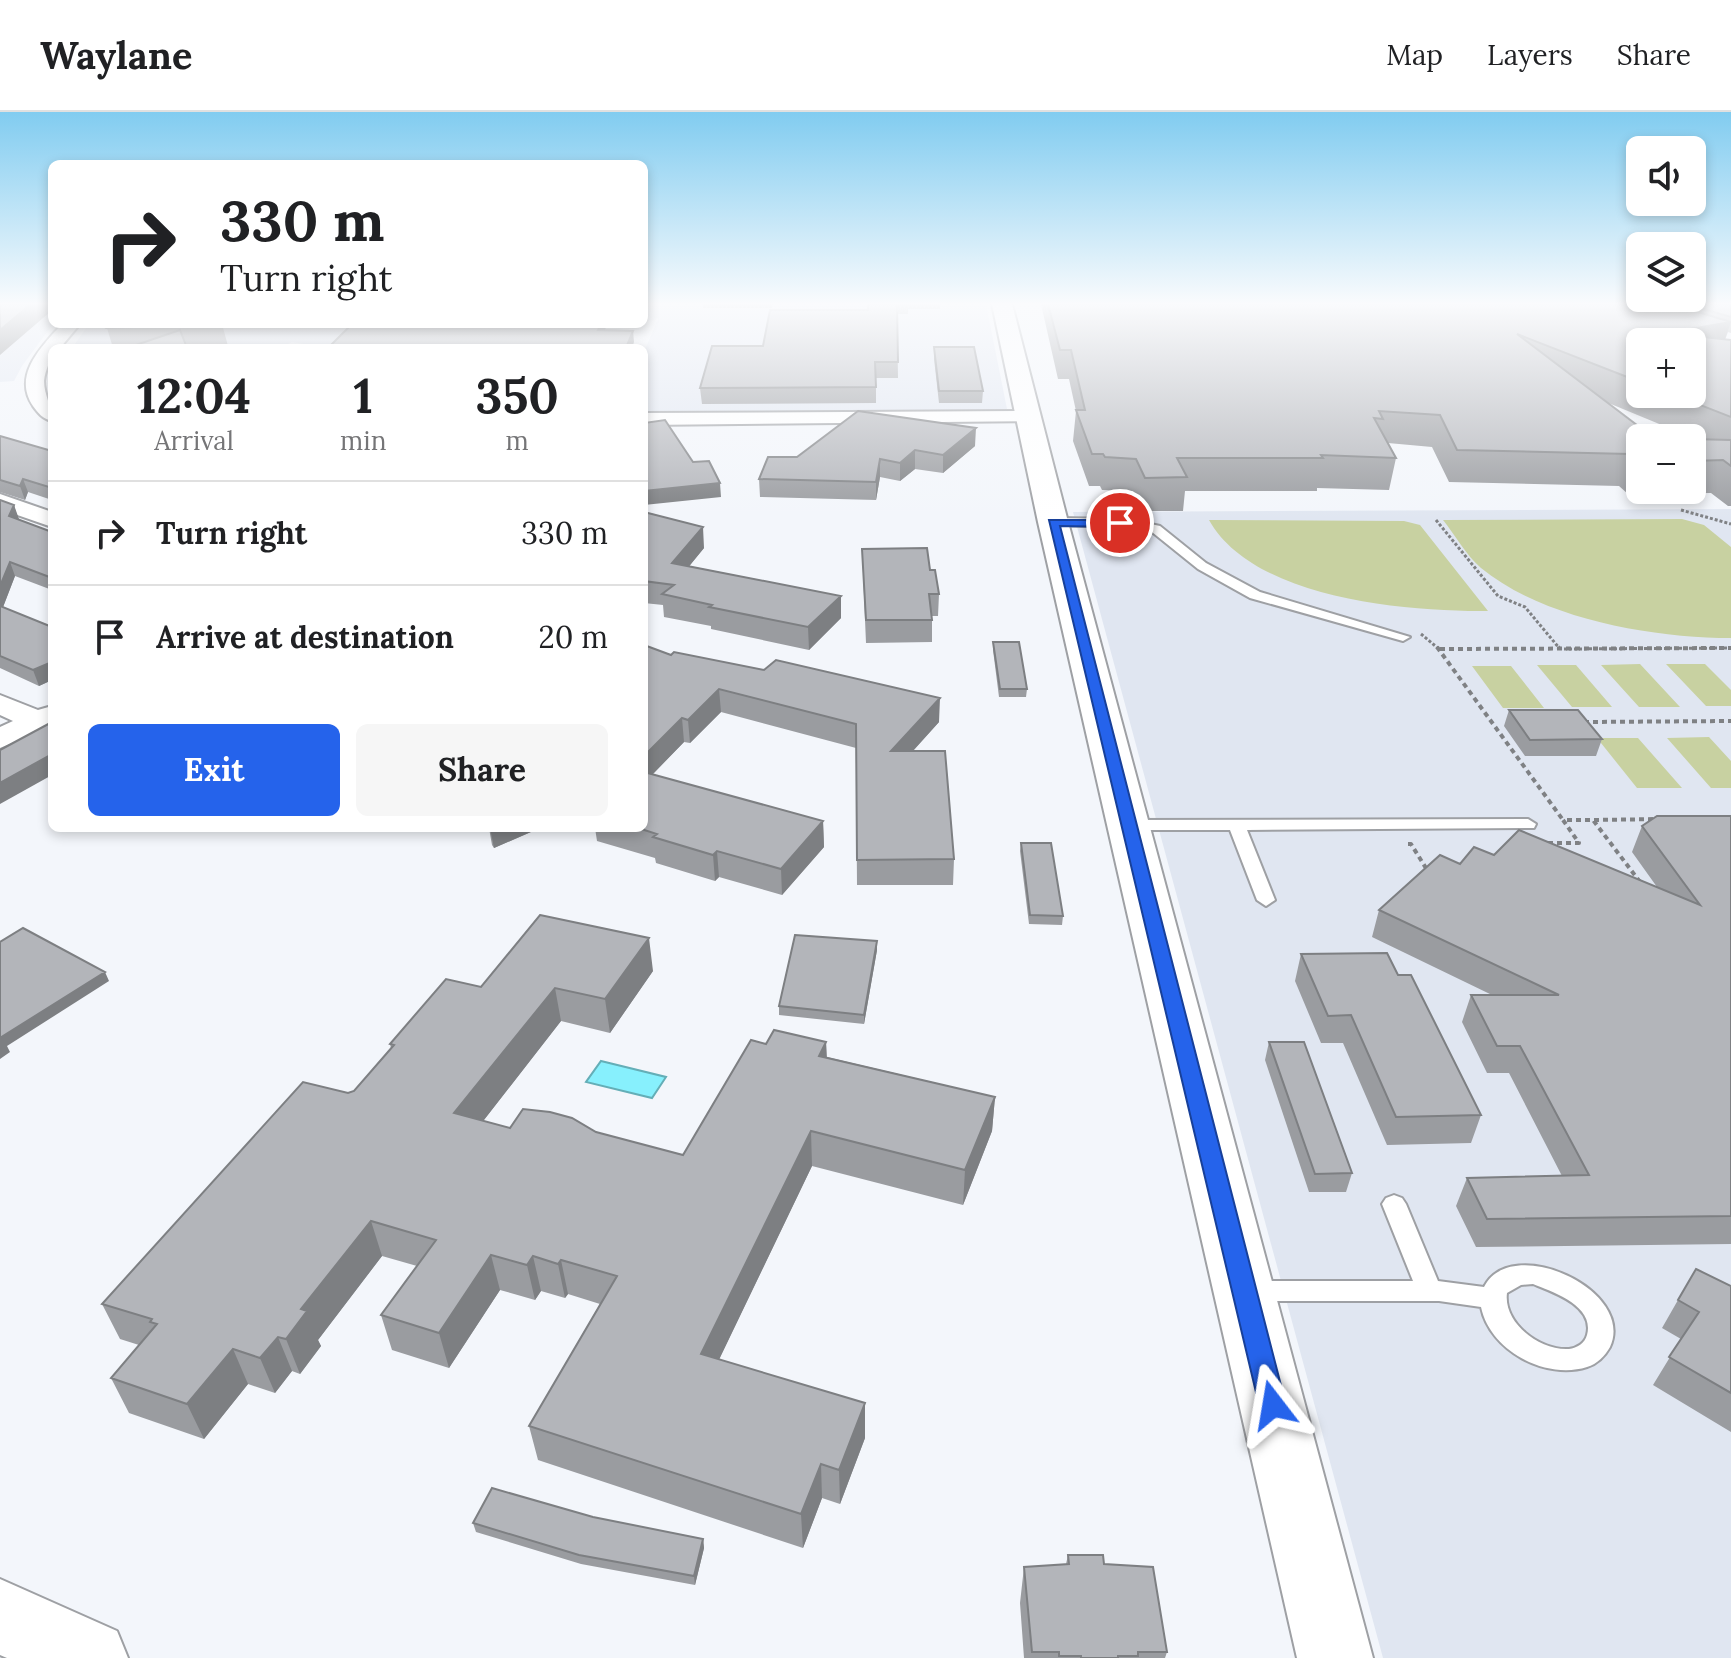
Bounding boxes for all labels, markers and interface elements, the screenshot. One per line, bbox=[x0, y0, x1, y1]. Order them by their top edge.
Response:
text: Waylane bbox=[40, 31, 192, 79]
text: Map bbox=[1386, 37, 1443, 73]
text: Layers bbox=[1487, 37, 1573, 73]
text: Share bbox=[1617, 37, 1691, 73]
map controls bbox=[1626, 136, 1706, 504]
button: sound bbox=[1626, 136, 1706, 216]
text: 330 m bbox=[220, 185, 385, 256]
icon: right bbox=[88, 192, 192, 296]
button: layers bbox=[1626, 232, 1706, 312]
text: Turn right bbox=[220, 255, 393, 301]
button: + bbox=[1626, 328, 1706, 408]
text: 12:04 bbox=[137, 365, 251, 426]
text: 1 bbox=[354, 365, 373, 426]
text: 350 bbox=[476, 365, 559, 426]
text: Arrival bbox=[154, 424, 234, 457]
text: min bbox=[340, 424, 386, 457]
text: m bbox=[506, 424, 529, 457]
button: − bbox=[1626, 424, 1706, 504]
pin bbox=[1086, 489, 1154, 557]
icon: arrive bbox=[1098, 501, 1142, 545]
icon: right bbox=[88, 511, 132, 555]
text: Turn right bbox=[156, 514, 307, 552]
text: 330 m bbox=[521, 514, 608, 552]
icon: arrive bbox=[88, 615, 132, 659]
text: Arrive at destination bbox=[156, 618, 454, 656]
text: 20 m bbox=[539, 618, 608, 656]
button: Exit bbox=[88, 724, 340, 816]
button: Share bbox=[356, 724, 608, 816]
position arrow bbox=[1231, 1363, 1315, 1447]

